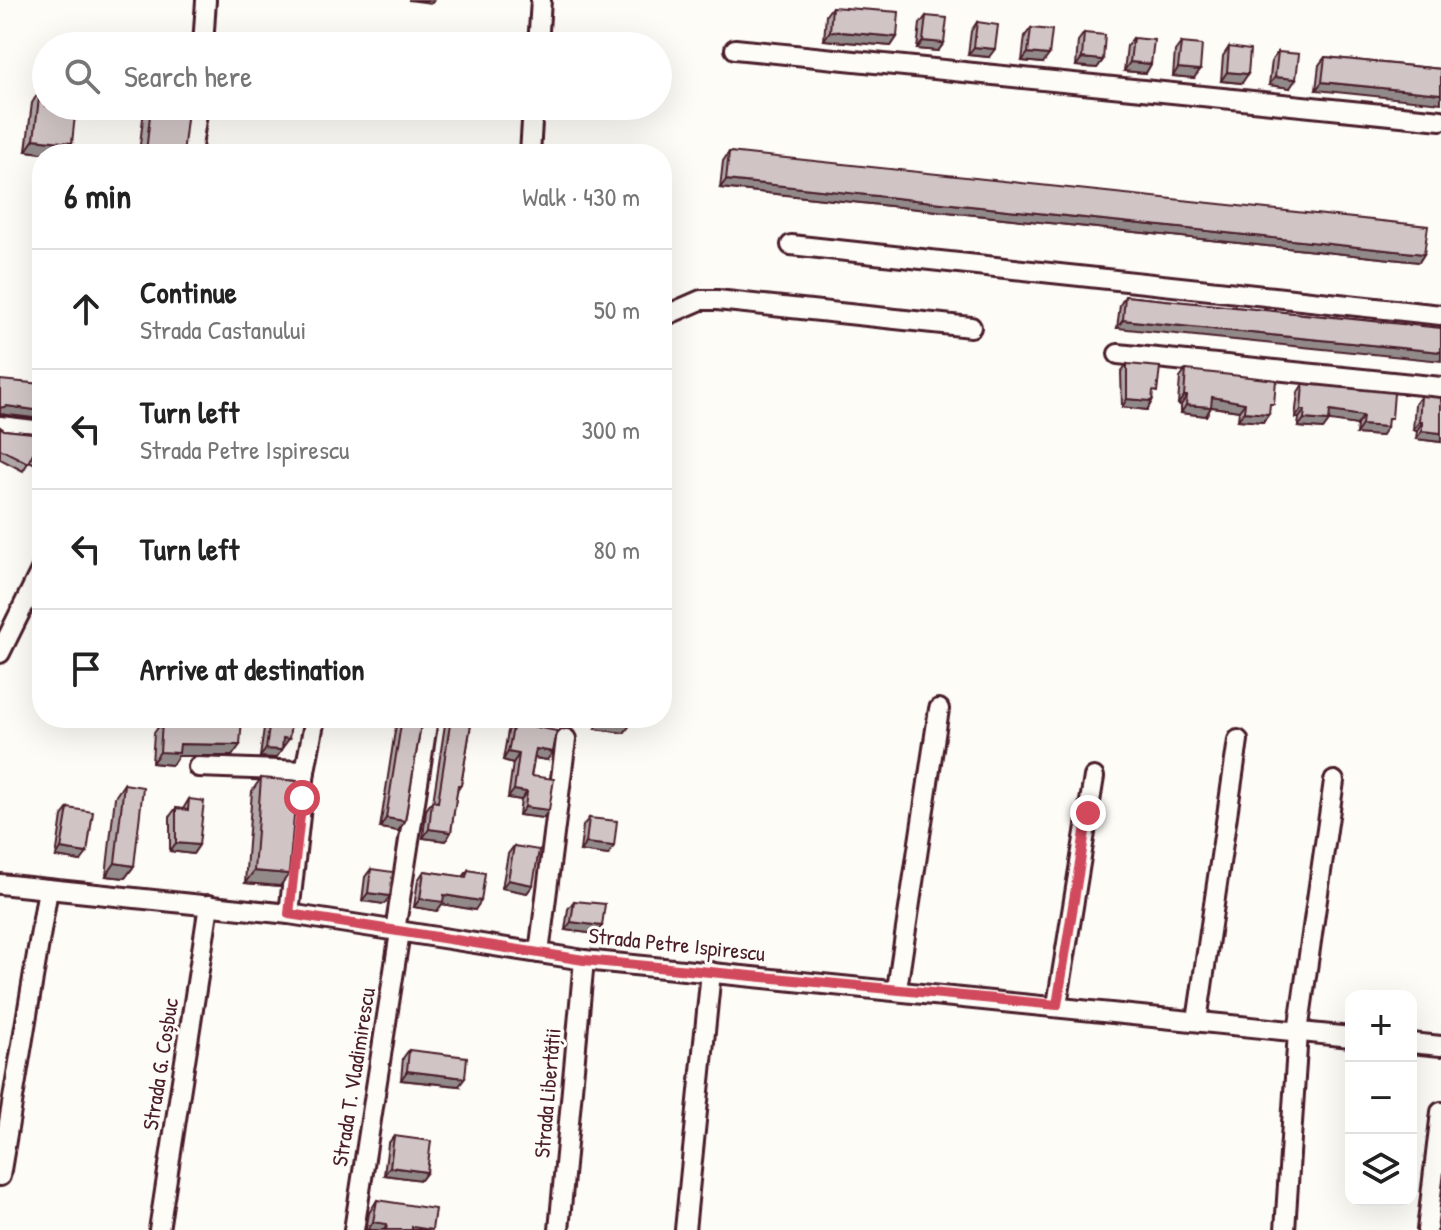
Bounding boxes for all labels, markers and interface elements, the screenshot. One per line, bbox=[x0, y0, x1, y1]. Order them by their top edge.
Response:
search box bbox=[32, 32, 672, 120]
icon: search bbox=[60, 54, 104, 98]
text: Search here bbox=[124, 56, 252, 96]
text: 6 min bbox=[64, 173, 132, 219]
text: Walk · 430 m bbox=[522, 179, 640, 214]
text: Continue bbox=[140, 272, 237, 312]
icon: ahead bbox=[64, 287, 108, 331]
text: 50 m bbox=[594, 292, 640, 327]
text: Strada Castanului bbox=[140, 312, 306, 347]
text: Turn left bbox=[140, 392, 239, 432]
icon: left bbox=[64, 407, 108, 451]
text: 300 m bbox=[581, 412, 640, 447]
text: Strada Petre Ispirescu bbox=[140, 432, 349, 467]
icon: left bbox=[64, 527, 108, 571]
text: Turn left bbox=[140, 529, 239, 569]
text: 80 m bbox=[593, 532, 640, 567]
icon: arrive bbox=[64, 647, 108, 691]
text: Arrive at destination bbox=[140, 649, 365, 689]
route start bbox=[284, 780, 320, 816]
route end bbox=[1070, 795, 1106, 831]
street label: Strada Petre Ispirescu bbox=[587, 920, 767, 968]
street label: Strada T. Vladimirescu bbox=[324, 985, 382, 1168]
map controls bbox=[1345, 990, 1417, 1206]
button: + bbox=[1345, 990, 1417, 1062]
street label: Strada G. Coșbuc bbox=[135, 995, 185, 1132]
street label: Strada Libertății bbox=[526, 1027, 568, 1159]
button: − bbox=[1345, 1062, 1417, 1134]
button: layers bbox=[1345, 1134, 1417, 1206]

